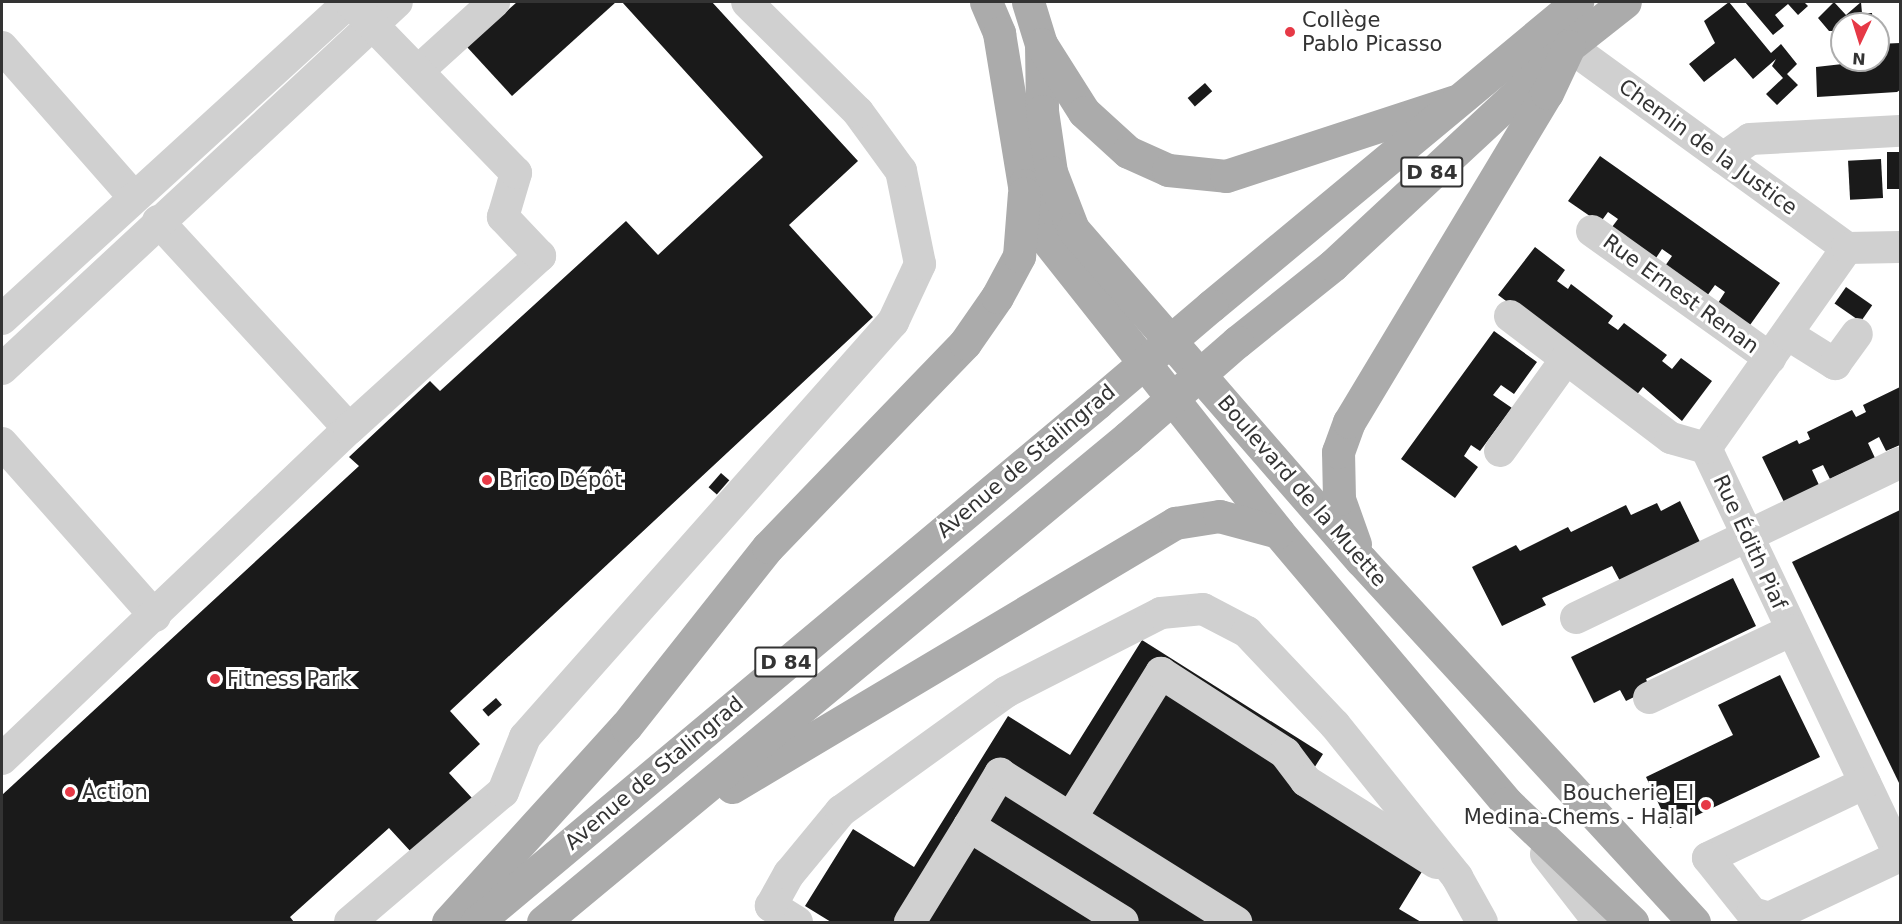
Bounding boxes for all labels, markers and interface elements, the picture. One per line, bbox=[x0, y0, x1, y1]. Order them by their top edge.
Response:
place label: Collège Pablo Picasso bbox=[1302, 7, 1442, 57]
north arrow bbox=[1830, 12, 1890, 72]
marker: Collège Pablo Picasso bbox=[1283, 25, 1297, 39]
text: N bbox=[1852, 49, 1866, 68]
street label: Chemin de la Justice bbox=[1614, 74, 1802, 220]
road number: D 84 bbox=[1399, 155, 1465, 189]
street label: Rue Ernest Renan bbox=[1598, 229, 1764, 359]
street label: Avenue de Stalingrad bbox=[932, 379, 1120, 543]
street label: Boulevard de la Muette bbox=[1212, 390, 1392, 592]
place label: Brico Dépôt bbox=[499, 467, 622, 493]
street label: Rue Édith Piaf bbox=[1708, 471, 1792, 613]
marker: Brico Dépôt bbox=[480, 473, 494, 487]
road number: D 84 bbox=[753, 645, 819, 679]
place label: Fitness Park bbox=[227, 666, 352, 692]
marker: Fitness Park bbox=[208, 672, 222, 686]
street label: Avenue de Stalingrad bbox=[560, 691, 748, 855]
place label: Action bbox=[82, 779, 148, 805]
place label: Boucherie El Medina-Chems - Halal bbox=[1464, 780, 1694, 830]
marker: Action bbox=[63, 785, 77, 799]
marker: Boucherie El Medina-Chems - Halal bbox=[1699, 798, 1713, 812]

